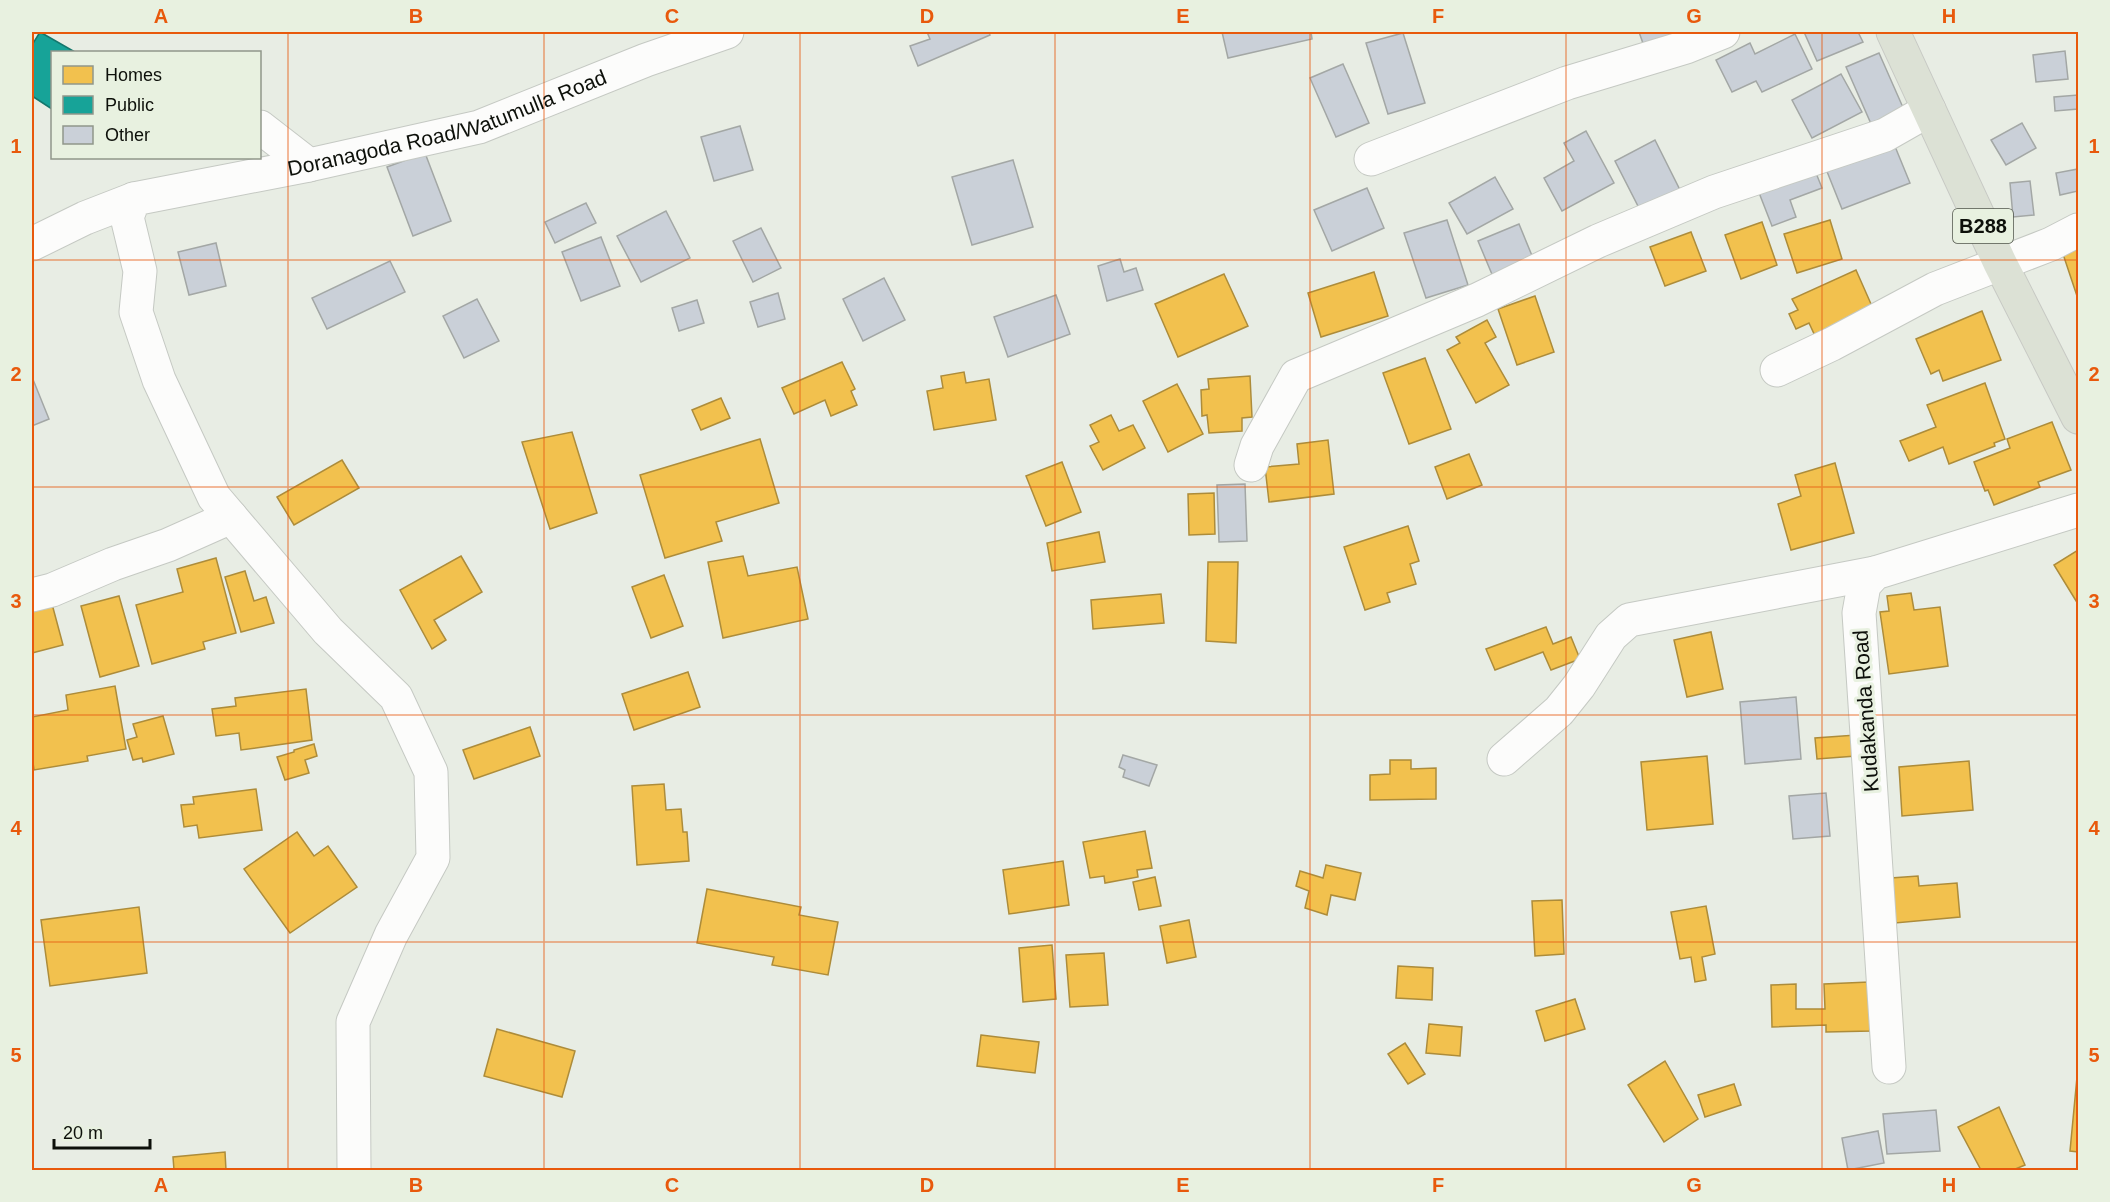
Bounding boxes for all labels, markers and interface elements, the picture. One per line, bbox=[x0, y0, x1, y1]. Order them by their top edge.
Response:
text: A bbox=[154, 5, 168, 27]
text: B bbox=[409, 5, 423, 27]
text: C bbox=[665, 5, 679, 27]
text: D bbox=[920, 5, 934, 27]
text: E bbox=[1176, 5, 1190, 27]
text: F bbox=[1432, 5, 1444, 27]
text: G bbox=[1686, 5, 1702, 27]
text: H bbox=[1942, 5, 1956, 27]
legend bbox=[51, 51, 261, 159]
text: Homes bbox=[105, 65, 162, 85]
street label: Doranagoda Road/Watumulla Road bbox=[286, 65, 610, 180]
text: Public bbox=[105, 95, 154, 115]
text: Other bbox=[105, 125, 150, 145]
text: 1 bbox=[10, 135, 22, 157]
text: 1 bbox=[2088, 135, 2100, 157]
road number: B288 bbox=[1953, 209, 2013, 243]
text: 2 bbox=[10, 363, 22, 385]
text: 2 bbox=[2088, 363, 2100, 385]
text: 3 bbox=[10, 590, 22, 612]
text: 3 bbox=[2088, 590, 2100, 612]
street label: Kudakanda Road bbox=[1848, 629, 1883, 793]
text: 4 bbox=[10, 817, 22, 839]
text: 4 bbox=[2088, 817, 2100, 839]
text: 5 bbox=[10, 1044, 22, 1066]
text: 5 bbox=[2088, 1044, 2100, 1066]
scale bar bbox=[54, 1112, 150, 1150]
text: 20 m bbox=[63, 1123, 103, 1143]
text: A bbox=[154, 1174, 168, 1196]
text: B bbox=[409, 1174, 423, 1196]
text: C bbox=[665, 1174, 679, 1196]
text: D bbox=[920, 1174, 934, 1196]
text: E bbox=[1176, 1174, 1190, 1196]
text: F bbox=[1432, 1174, 1444, 1196]
text: G bbox=[1686, 1174, 1702, 1196]
text: H bbox=[1942, 1174, 1956, 1196]

